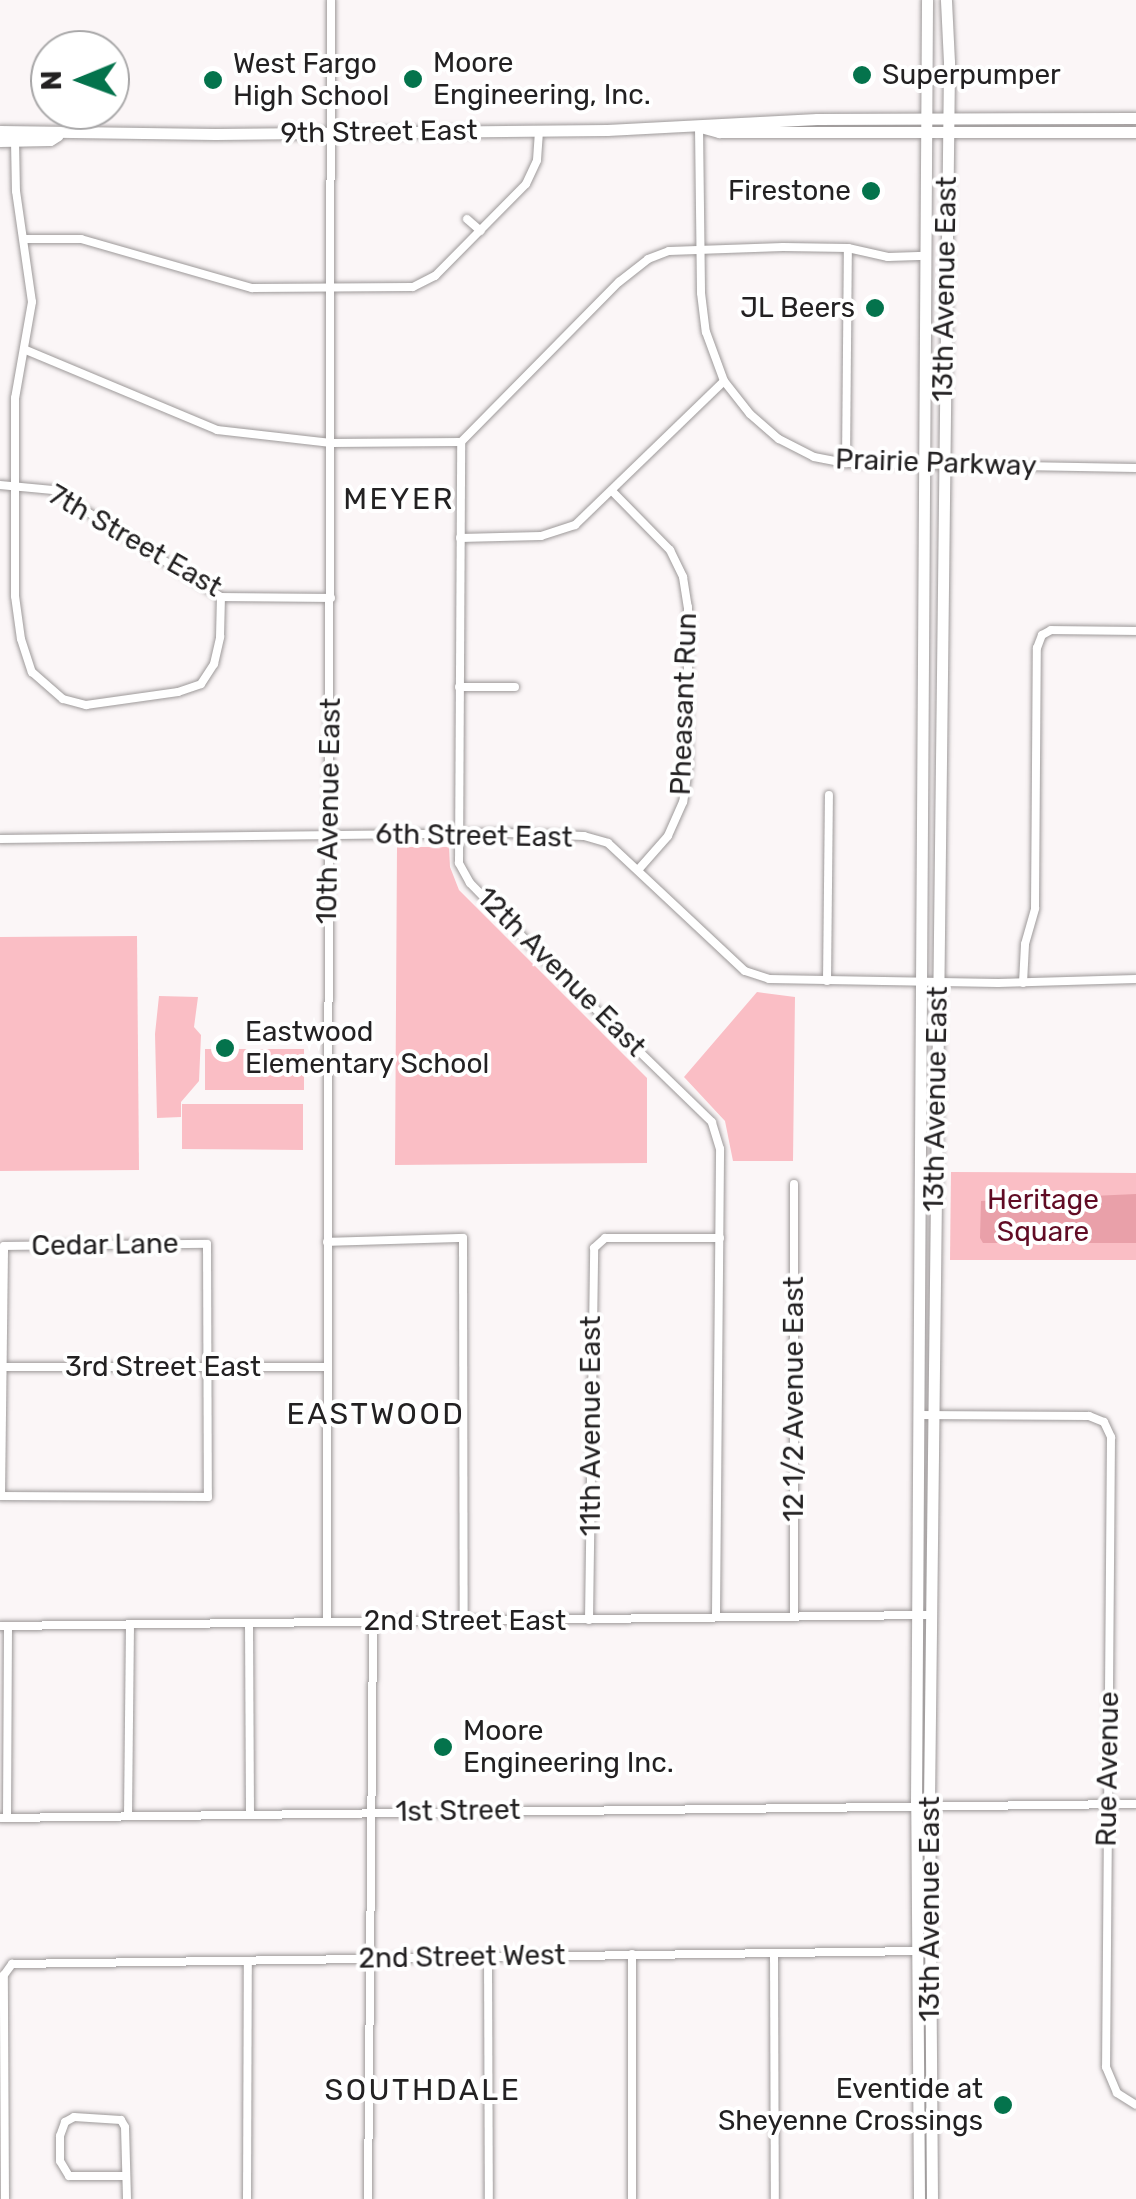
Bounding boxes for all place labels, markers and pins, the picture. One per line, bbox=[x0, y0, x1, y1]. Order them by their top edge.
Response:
place label: Moore Engineering, Inc. bbox=[433, 46, 651, 112]
place label: West Fargo High School bbox=[233, 47, 389, 113]
place label: Superpumper bbox=[882, 58, 1061, 92]
marker: Superpumper bbox=[851, 64, 873, 86]
marker: Moore Engineering, Inc. bbox=[402, 68, 424, 90]
marker: West Fargo High School bbox=[202, 69, 224, 91]
place label: Firestone bbox=[728, 174, 851, 208]
marker: Firestone bbox=[860, 180, 882, 202]
place label: JL Beers bbox=[740, 291, 855, 325]
marker: JL Beers bbox=[864, 297, 886, 319]
place label: Eastwood Elementary School bbox=[245, 1015, 490, 1081]
marker: Eastwood Elementary School bbox=[214, 1037, 236, 1059]
place label: Moore Engineering Inc. bbox=[463, 1714, 674, 1780]
marker: Moore Engineering Inc. bbox=[432, 1736, 454, 1758]
place label: Eventide at Sheyenne Crossings bbox=[718, 2072, 983, 2138]
marker: Eventide at Sheyenne Crossings bbox=[992, 2094, 1014, 2116]

